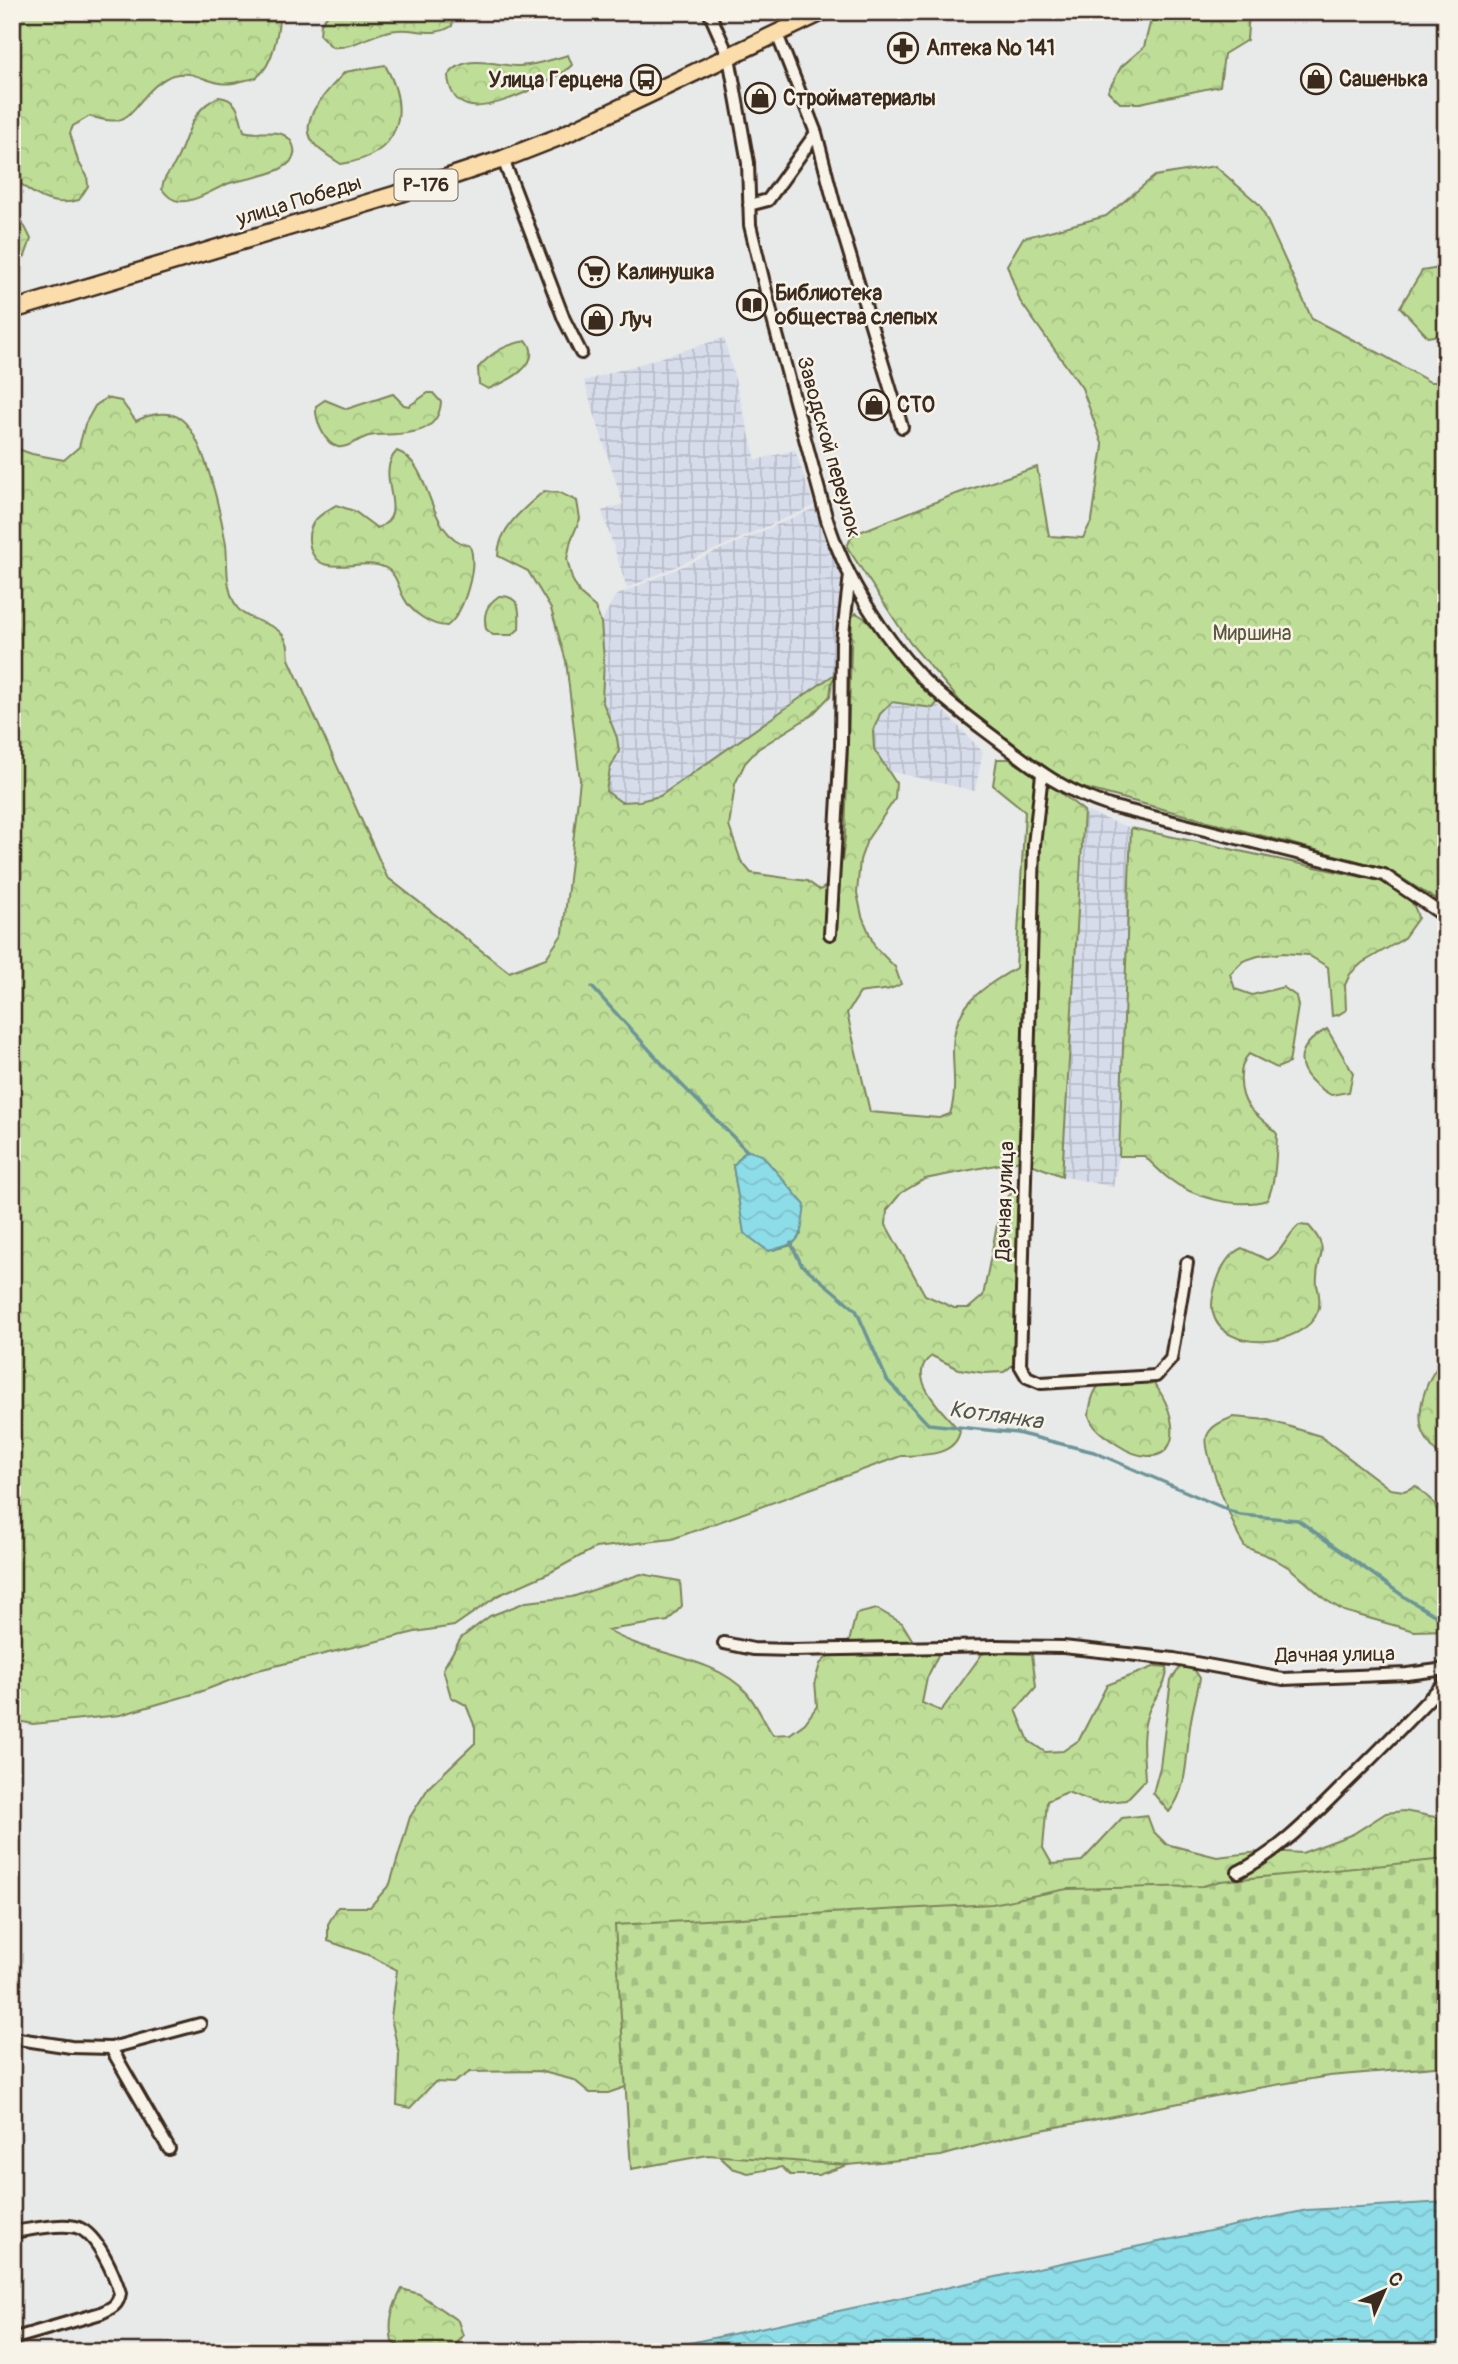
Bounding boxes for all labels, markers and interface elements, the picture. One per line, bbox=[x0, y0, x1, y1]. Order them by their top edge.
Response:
pharmacy icon: Аптека № 141 bbox=[886, 31, 920, 65]
place label: Аптека № 141 bbox=[926, 35, 1055, 62]
shop icon: Сашенька bbox=[1299, 62, 1333, 96]
bus stop icon: Улица Герцена bbox=[629, 63, 663, 97]
place label: Сашенька bbox=[1339, 66, 1428, 93]
place label: Улица Герцена bbox=[488, 67, 623, 94]
shop icon: Стройматериалы bbox=[743, 81, 777, 115]
place label: Стройматериалы bbox=[783, 85, 936, 112]
street label: улица Победы bbox=[232, 169, 365, 233]
road number: Р-176 bbox=[394, 169, 458, 200]
supermarket icon: Калинушка bbox=[577, 255, 611, 289]
place label: Калинушка bbox=[617, 259, 714, 286]
place label: Библиотека общества слепых bbox=[774, 280, 938, 331]
library icon: Библиотека общества слепых bbox=[735, 288, 769, 322]
shop icon: Луч bbox=[580, 303, 614, 337]
place label: Луч bbox=[619, 307, 652, 334]
street label: Заводской переулок bbox=[790, 353, 868, 541]
shop icon: СТО bbox=[857, 388, 891, 422]
place label: СТО bbox=[897, 392, 935, 419]
park label: Миршина bbox=[1213, 620, 1291, 647]
street label: Дачная улица bbox=[989, 1141, 1021, 1262]
water label: Котлянка bbox=[947, 1394, 1046, 1436]
street label: Дачная улица bbox=[1274, 1640, 1395, 1670]
north arrow bbox=[1350, 2256, 1420, 2326]
text: С bbox=[1383, 2267, 1408, 2293]

